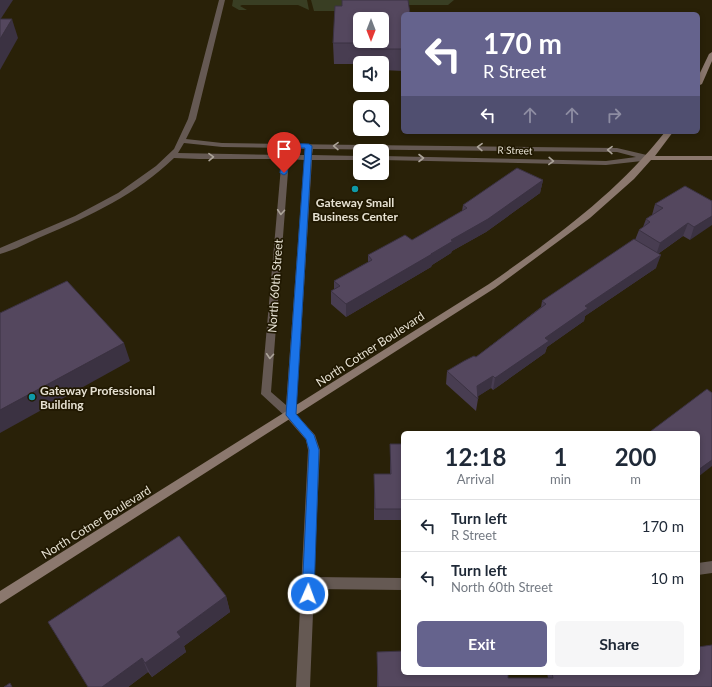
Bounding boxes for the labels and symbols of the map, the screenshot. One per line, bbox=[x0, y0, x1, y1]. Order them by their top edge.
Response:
north arrow bbox=[353, 12, 389, 48]
pin bbox=[267, 132, 301, 173]
one-way arrow bbox=[333, 142, 339, 150]
one-way arrow bbox=[477, 143, 483, 151]
street label: R Street bbox=[497, 143, 533, 157]
one-way arrow bbox=[607, 146, 613, 154]
one-way arrow bbox=[208, 153, 214, 161]
one-way arrow bbox=[418, 154, 424, 162]
one-way arrow bbox=[548, 157, 554, 166]
marker: Gateway Small Business Center bbox=[350, 184, 360, 194]
place label: Gateway Small Business Center bbox=[312, 195, 398, 224]
one-way arrow bbox=[276, 209, 285, 215]
street label: North 60th Street bbox=[264, 238, 286, 333]
street label: North Cotner Boulevard bbox=[313, 308, 427, 390]
one-way arrow bbox=[265, 353, 274, 359]
place label: Gateway Professional Building bbox=[40, 383, 155, 412]
marker: Gateway Professional Building bbox=[27, 392, 37, 402]
street label: North Cotner Boulevard bbox=[38, 482, 154, 562]
position arrow bbox=[287, 573, 329, 615]

